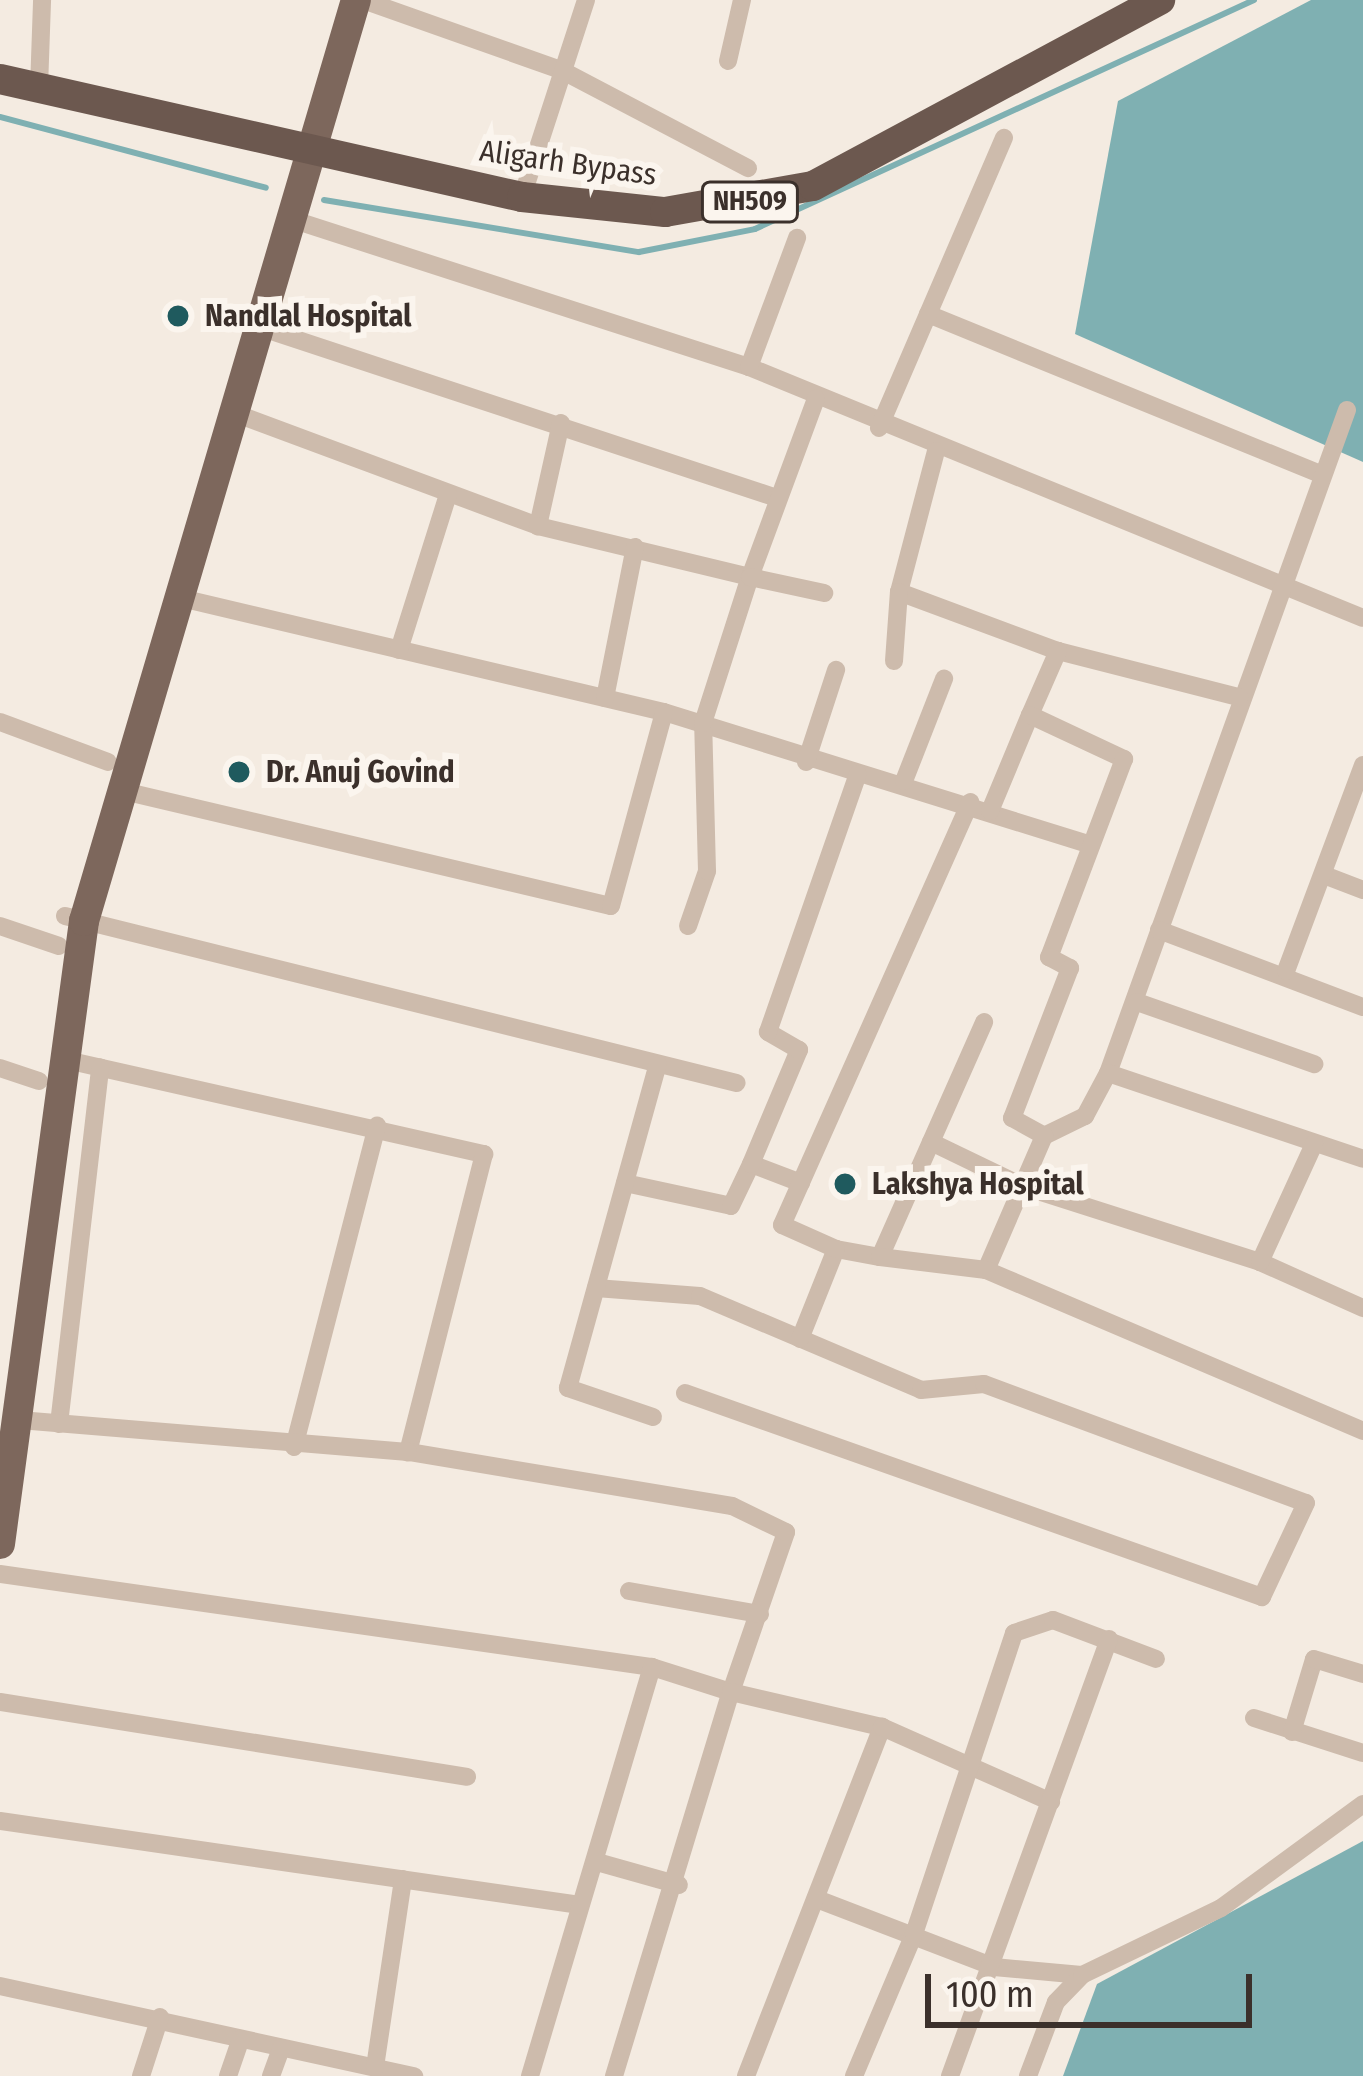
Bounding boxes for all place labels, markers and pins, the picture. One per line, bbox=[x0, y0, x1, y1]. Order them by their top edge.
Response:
place label: Nandlal Hospital bbox=[205, 298, 411, 334]
marker: Nandlal Hospital bbox=[162, 300, 194, 332]
place label: Dr. Anuj Govind bbox=[266, 754, 455, 790]
marker: Dr. Anuj Govind bbox=[223, 756, 255, 788]
place label: Lakshya Hospital bbox=[872, 1166, 1084, 1202]
marker: Lakshya Hospital bbox=[829, 1168, 861, 1200]

